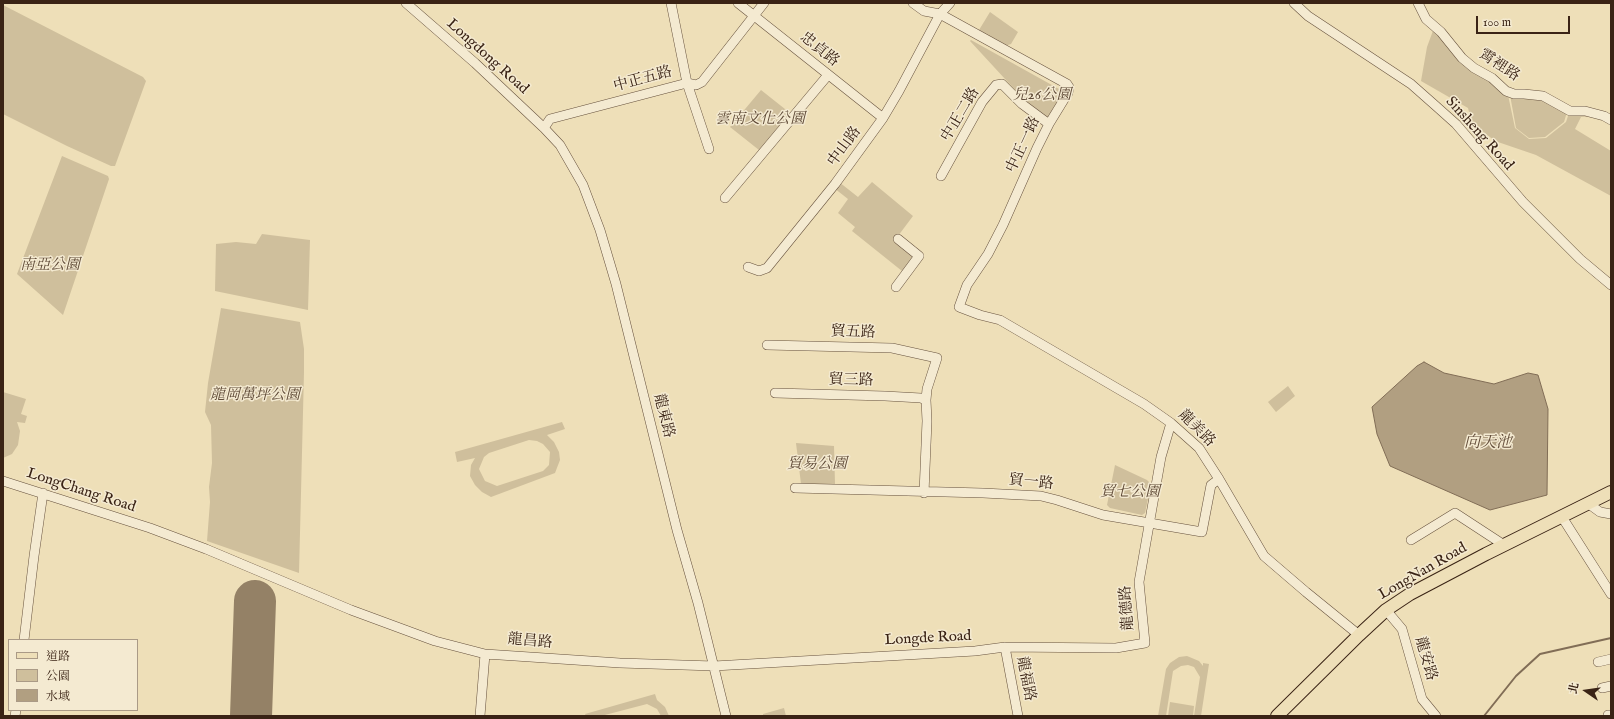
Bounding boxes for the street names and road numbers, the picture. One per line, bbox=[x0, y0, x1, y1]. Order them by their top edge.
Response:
street label: Longdong Road bbox=[442, 15, 532, 99]
street label: 忠貞路 bbox=[796, 29, 842, 71]
street label: 霄裡路 bbox=[1475, 46, 1523, 86]
street label: 中正五路 bbox=[612, 64, 674, 96]
street label: 中正二路 bbox=[938, 85, 984, 145]
street label: Sinsheng Road bbox=[1441, 93, 1517, 175]
street label: 中正一路 bbox=[1003, 114, 1045, 176]
street label: 中山路 bbox=[824, 124, 866, 170]
street label: 貿五路 bbox=[830, 323, 876, 343]
street label: 貿三路 bbox=[828, 372, 874, 390]
street label: 龍東路 bbox=[649, 392, 677, 440]
street label: 龍美路 bbox=[1174, 407, 1218, 451]
street label: LongChang Road bbox=[24, 465, 138, 517]
street label: 貿一路 bbox=[1008, 472, 1054, 494]
street label: LongNan Road bbox=[1376, 539, 1470, 605]
street label: 龍德路 bbox=[1117, 585, 1139, 631]
street label: Longde Road bbox=[884, 628, 972, 650]
street label: 龍昌路 bbox=[507, 631, 553, 653]
street label: 龍安路 bbox=[1410, 635, 1440, 683]
street label: 龍福路 bbox=[1012, 655, 1038, 703]

